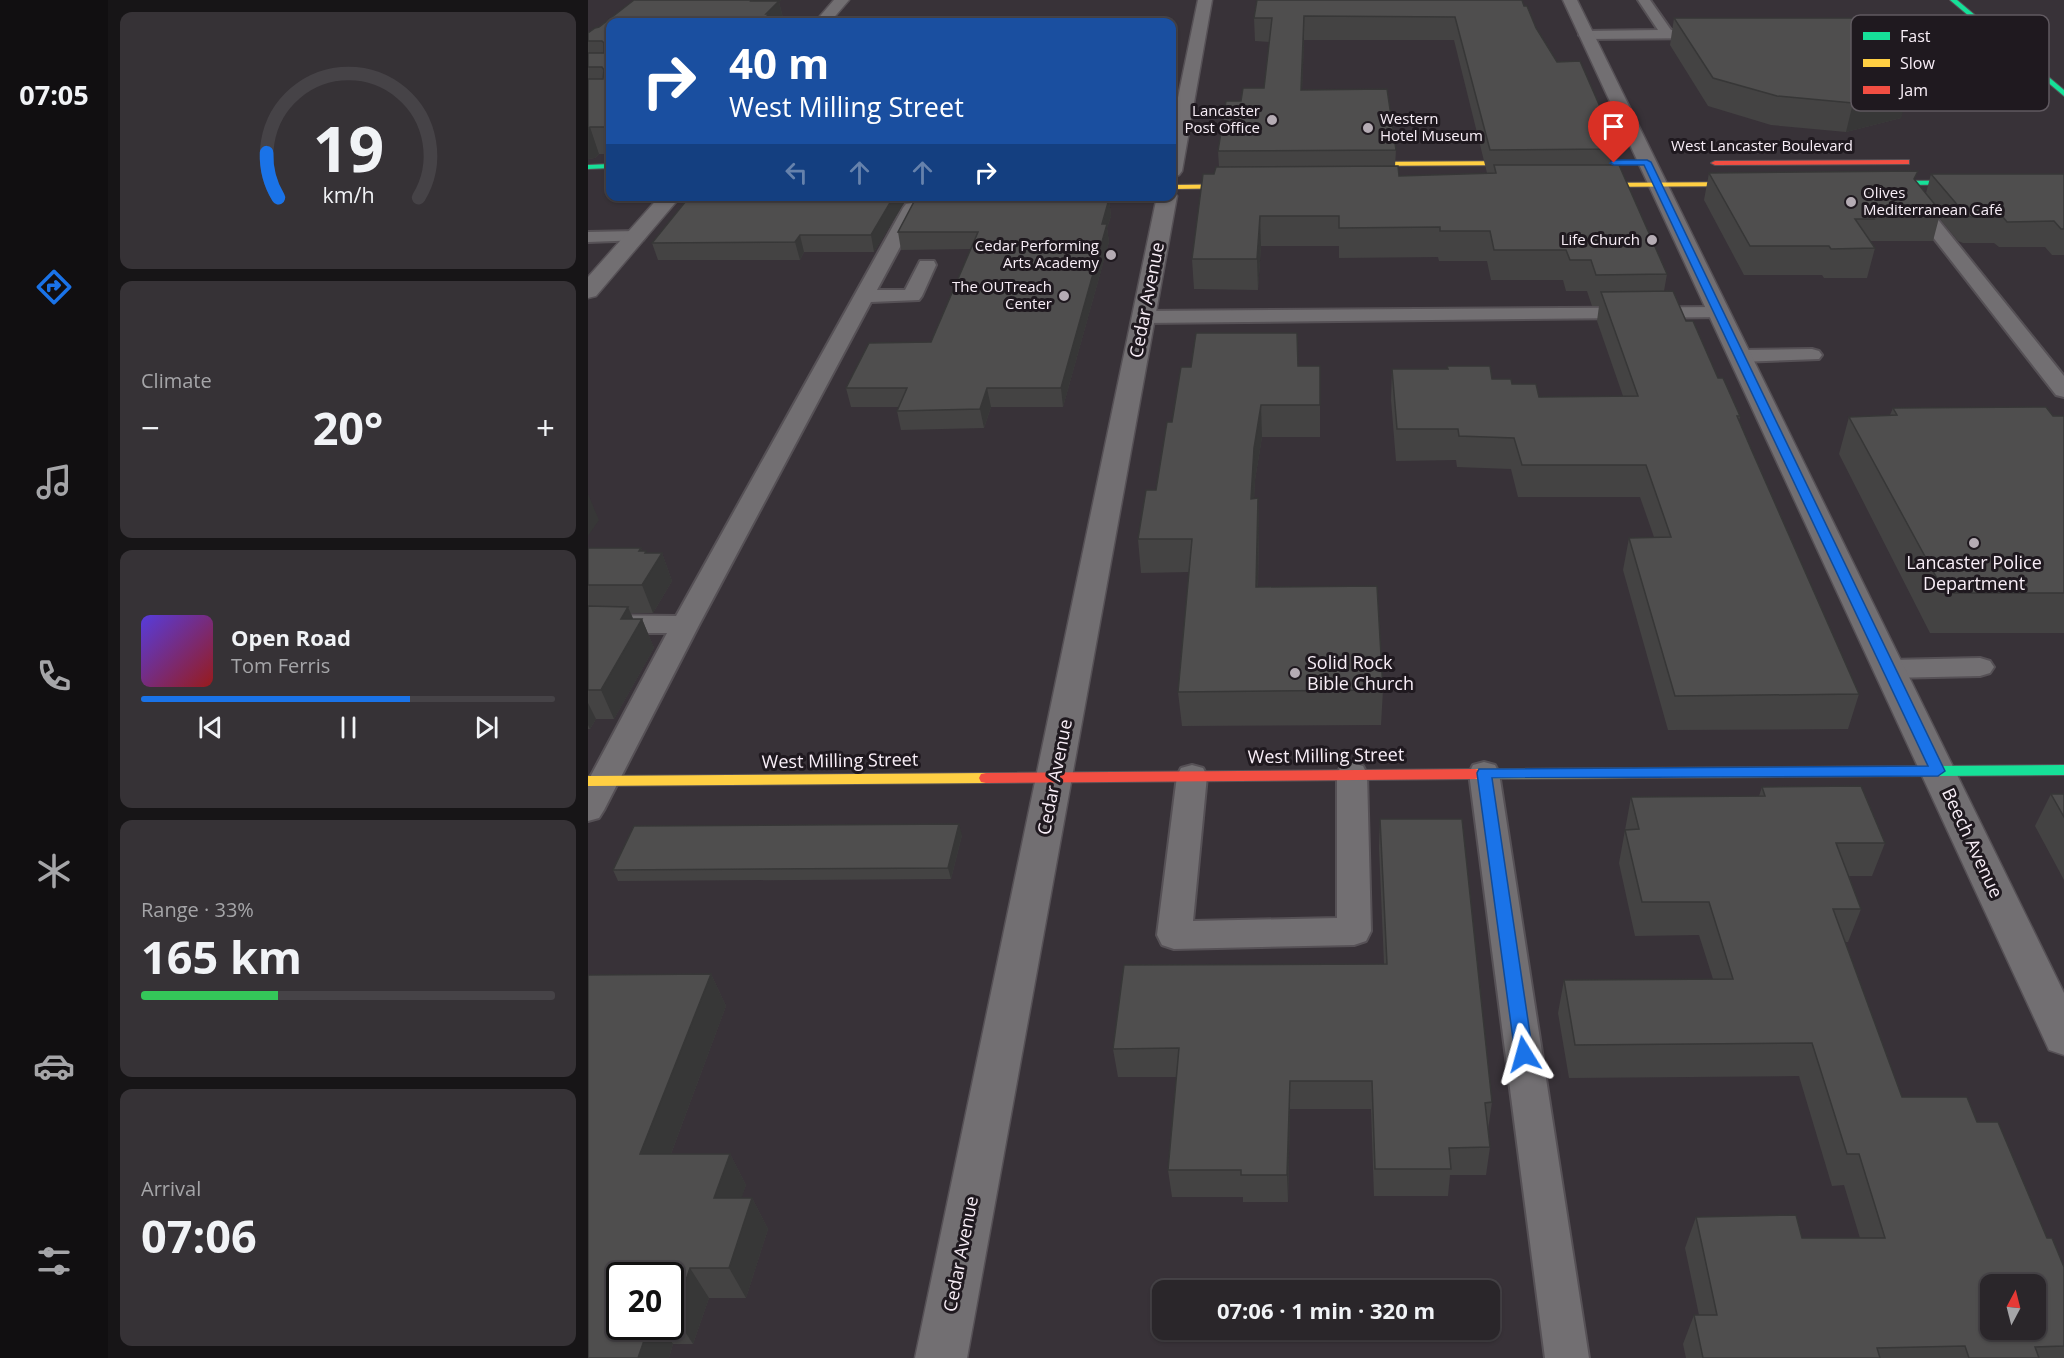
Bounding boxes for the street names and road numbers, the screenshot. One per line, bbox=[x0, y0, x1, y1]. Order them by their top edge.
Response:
street label: West Lancaster Boulevard bbox=[1671, 135, 1853, 155]
street label: Cedar Avenue bbox=[1123, 240, 1169, 360]
street label: Cedar Avenue bbox=[1031, 717, 1077, 837]
street label: West Milling Street bbox=[1248, 742, 1404, 768]
street label: West Milling Street bbox=[762, 747, 918, 773]
street label: Beech Avenue bbox=[1937, 784, 2009, 902]
street label: Cedar Avenue bbox=[937, 1194, 983, 1314]

